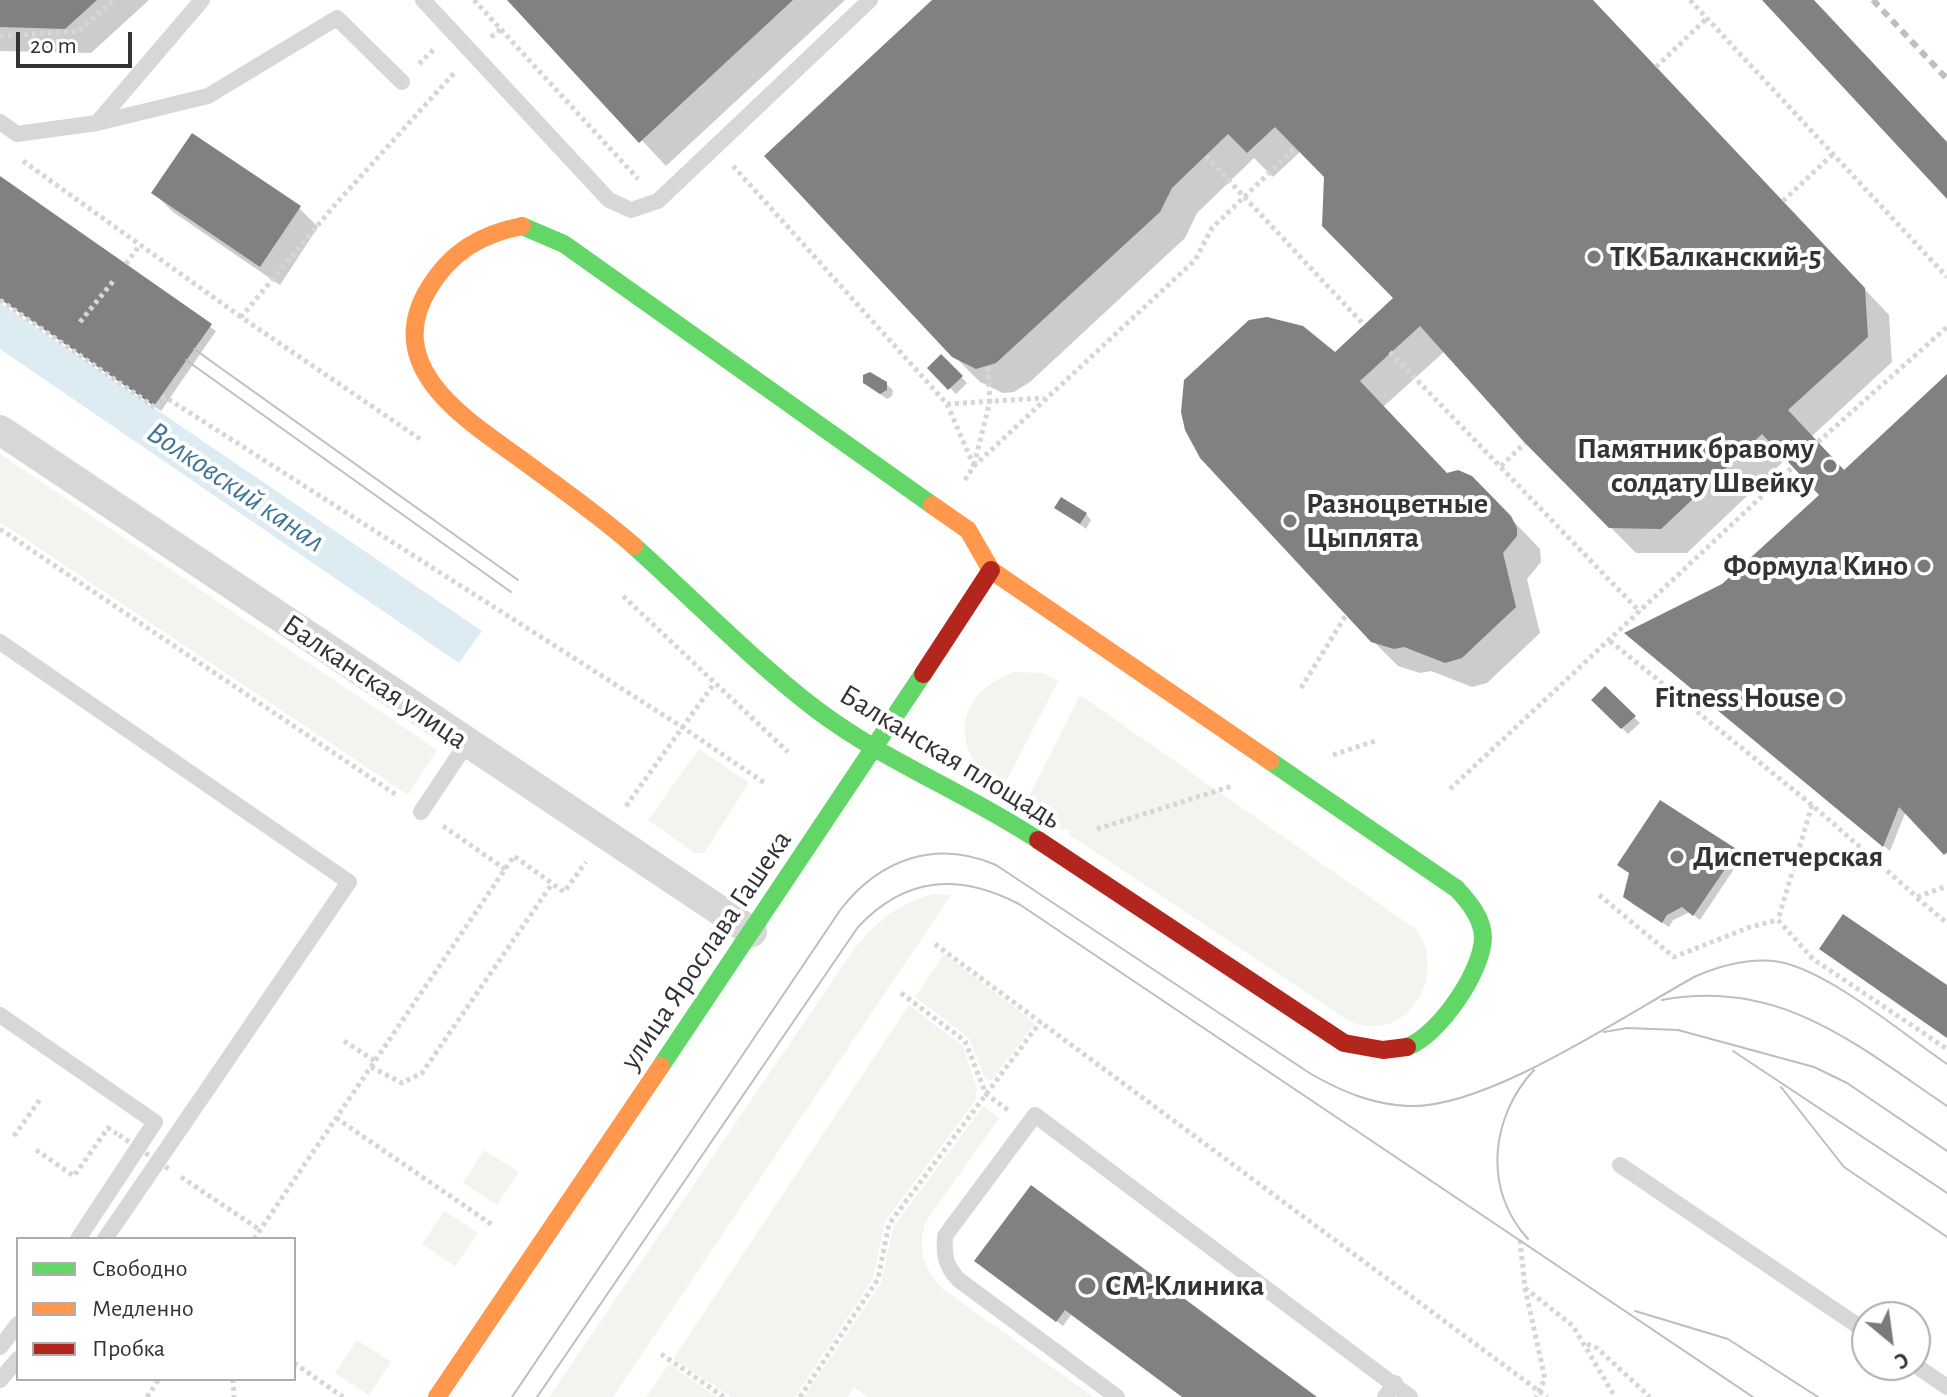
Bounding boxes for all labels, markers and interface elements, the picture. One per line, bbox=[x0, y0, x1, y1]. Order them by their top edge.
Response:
scale bar bbox=[20, 16, 136, 66]
text: 20 m bbox=[30, 34, 77, 58]
place label: ТК Балканский-5 bbox=[1610, 239, 1821, 275]
marker: ТК Балканский-5 bbox=[1585, 248, 1603, 266]
water label: Волковский канал bbox=[140, 413, 332, 561]
place label: Памятник бравому солдату Швейку bbox=[1577, 431, 1814, 502]
marker: Памятник бравому солдату Швейку bbox=[1821, 457, 1839, 475]
place label: Разноцветные Цыплята bbox=[1306, 486, 1488, 556]
marker: Разноцветные Цыплята bbox=[1281, 512, 1299, 530]
place label: Формула Кино bbox=[1723, 548, 1908, 584]
marker: Формула Кино bbox=[1915, 557, 1933, 575]
street label: Балканская улица bbox=[275, 607, 475, 757]
street label: Балканская площадь bbox=[833, 677, 1067, 837]
place label: Fitness House bbox=[1654, 680, 1820, 716]
marker: Fitness House bbox=[1827, 689, 1845, 707]
street label: улица Ярослава Гашека bbox=[612, 823, 800, 1077]
place label: Диспетчерская bbox=[1693, 839, 1883, 875]
marker: Диспетчерская bbox=[1668, 848, 1686, 866]
legend bbox=[16, 1237, 296, 1381]
text: Свободно bbox=[92, 1257, 187, 1281]
place label: СМ-Клиника bbox=[1105, 1268, 1264, 1304]
marker: СМ-Клиника bbox=[1076, 1275, 1098, 1297]
text: Медленно bbox=[92, 1297, 194, 1321]
north arrow bbox=[1851, 1301, 1931, 1381]
text: Пробка bbox=[92, 1337, 165, 1361]
text: С bbox=[1891, 1348, 1912, 1373]

